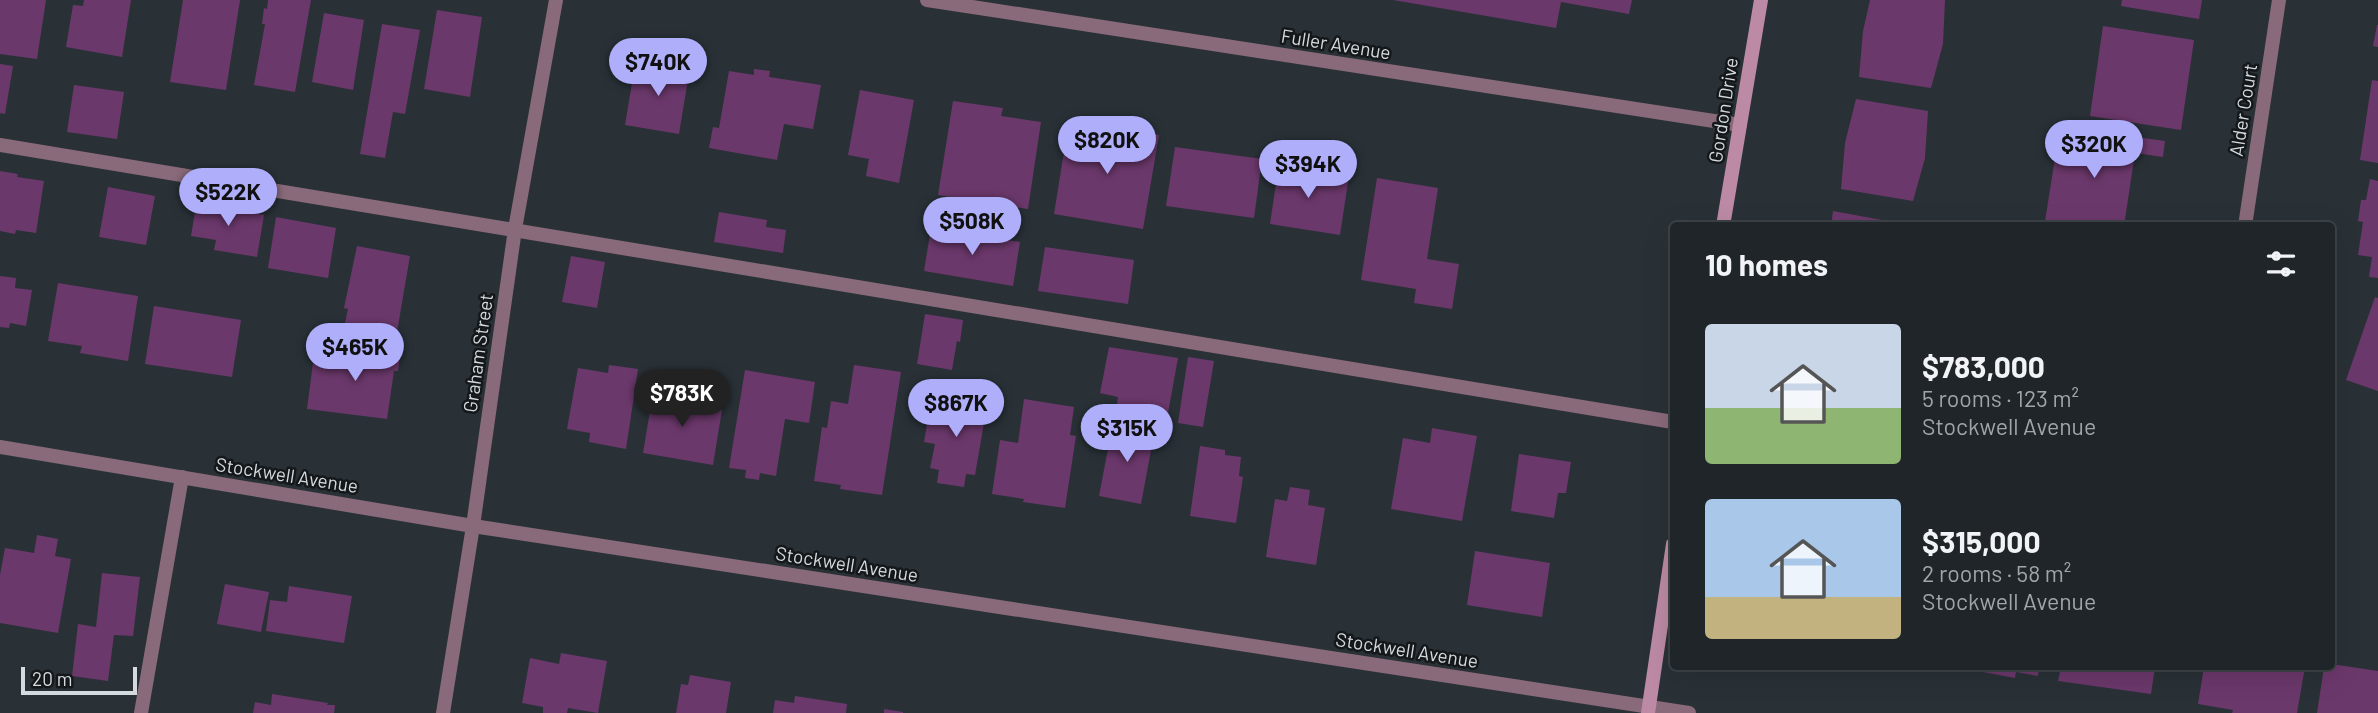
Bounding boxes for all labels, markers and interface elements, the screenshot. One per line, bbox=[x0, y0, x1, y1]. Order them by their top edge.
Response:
street label: Fuller Avenue bbox=[1280, 23, 1393, 64]
pin: $740K bbox=[609, 38, 707, 98]
text: $740K bbox=[625, 47, 691, 75]
street label: Gordon Drive bbox=[1703, 56, 1742, 164]
street label: Alder Court bbox=[2224, 62, 2261, 158]
pin: $820K bbox=[1058, 116, 1156, 176]
pin: $320K bbox=[2045, 120, 2143, 180]
text: $820K bbox=[1074, 125, 1140, 153]
text: $320K bbox=[2061, 129, 2127, 157]
pin: $394K bbox=[1259, 140, 1357, 200]
text: $394K bbox=[1275, 149, 1341, 177]
pin: $522K bbox=[179, 168, 277, 228]
text: $522K bbox=[195, 177, 261, 205]
pin: $508K bbox=[923, 198, 1021, 257]
text: $508K bbox=[939, 206, 1005, 234]
icon: filters bbox=[2262, 245, 2300, 283]
text: 10 homes bbox=[1705, 246, 1828, 282]
street label: Graham Street bbox=[458, 292, 497, 414]
pin: $465K bbox=[306, 324, 404, 383]
text: $465K bbox=[322, 332, 388, 360]
text: $783,000 bbox=[1922, 348, 2045, 384]
icon: home bbox=[1761, 352, 1845, 436]
pin: $783K bbox=[633, 370, 731, 429]
text: $783K bbox=[650, 378, 714, 406]
pin: $867K bbox=[907, 380, 1005, 439]
text: 5 rooms · 123 m² bbox=[1922, 384, 2079, 412]
text: $867K bbox=[924, 388, 988, 416]
pin: $315K bbox=[1078, 405, 1176, 464]
text: Stockwell Avenue bbox=[1922, 412, 2096, 440]
text: $315K bbox=[1097, 413, 1157, 441]
street label: Stockwell Avenue bbox=[214, 452, 360, 497]
text: $315,000 bbox=[1922, 523, 2041, 559]
icon: home bbox=[1761, 527, 1845, 611]
street label: Stockwell Avenue bbox=[774, 541, 920, 586]
text: 2 rooms · 58 m² bbox=[1922, 559, 2071, 587]
text: Stockwell Avenue bbox=[1922, 587, 2096, 615]
street label: Stockwell Avenue bbox=[1334, 627, 1480, 672]
scale bar bbox=[21, 664, 136, 696]
text: 20 m bbox=[32, 667, 72, 690]

